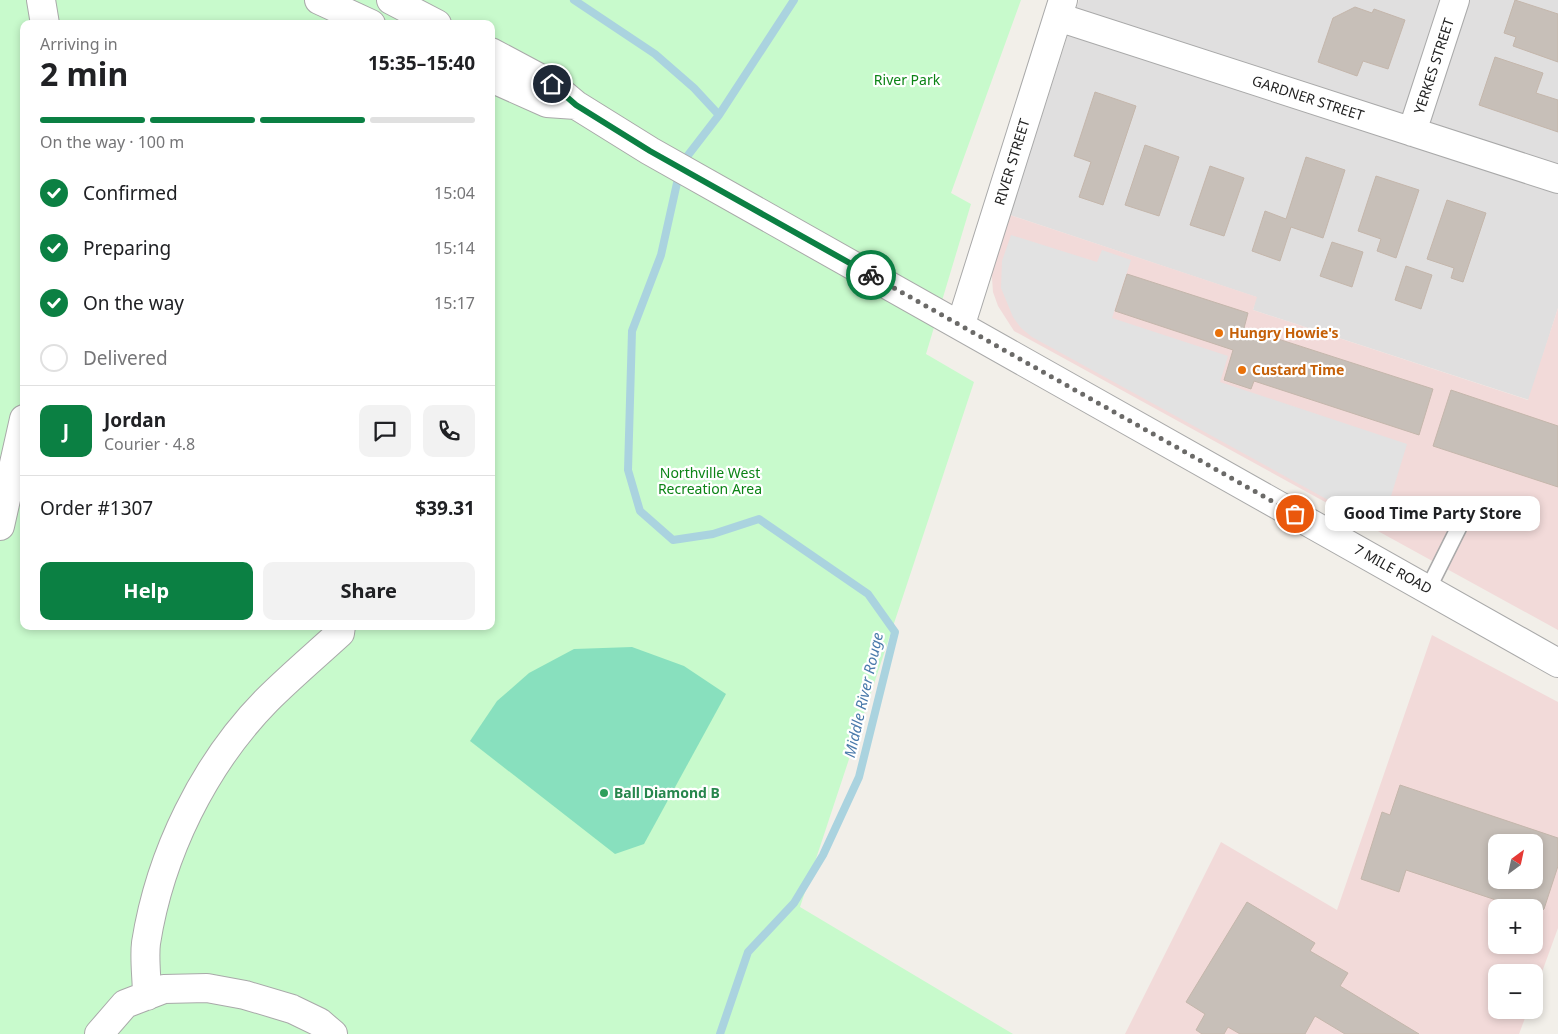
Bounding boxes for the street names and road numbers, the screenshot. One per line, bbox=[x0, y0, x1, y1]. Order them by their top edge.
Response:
street label: YERKES STREET bbox=[1409, 15, 1458, 116]
street label: GARDNER STREET bbox=[1250, 71, 1367, 125]
street label: RIVER STREET bbox=[989, 116, 1034, 207]
street label: 7 MILE ROAD bbox=[1351, 539, 1436, 598]

